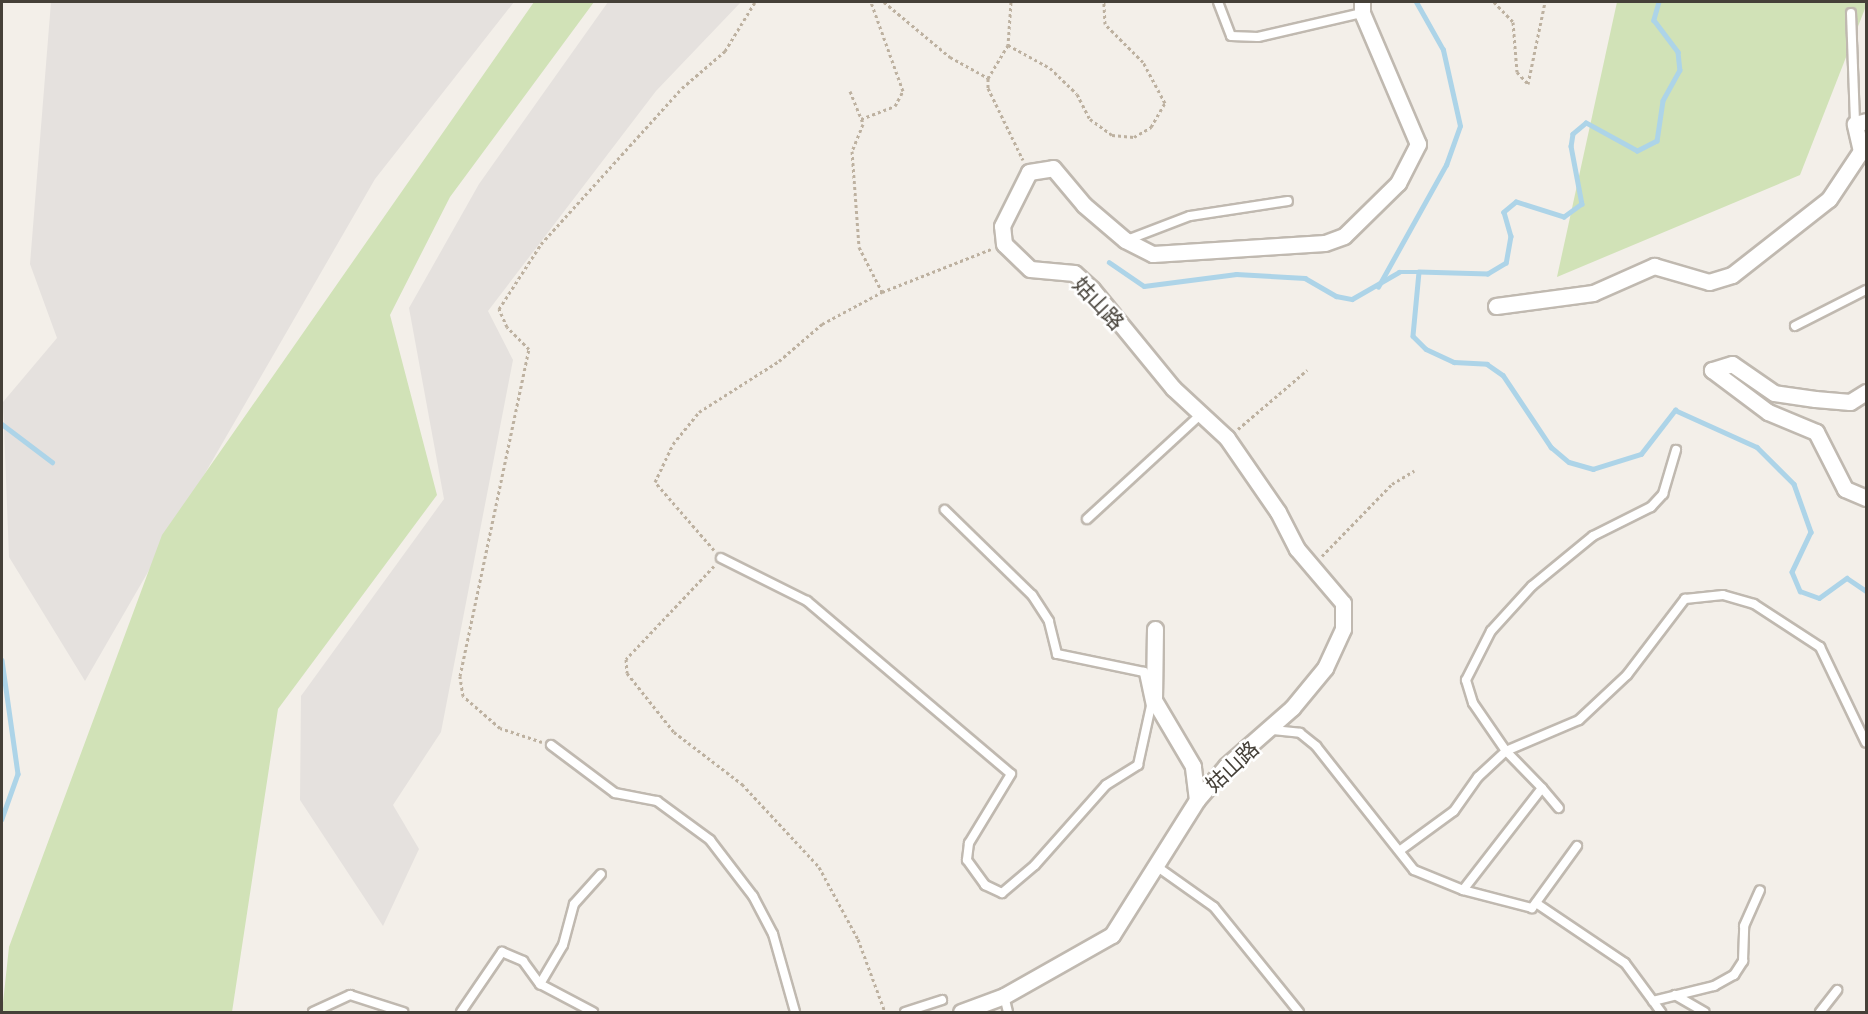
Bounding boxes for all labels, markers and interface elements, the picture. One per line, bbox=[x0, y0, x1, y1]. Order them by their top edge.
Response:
street label: 姑山路 bbox=[1068, 271, 1130, 335]
street label: 姑山路 bbox=[1200, 735, 1264, 797]

